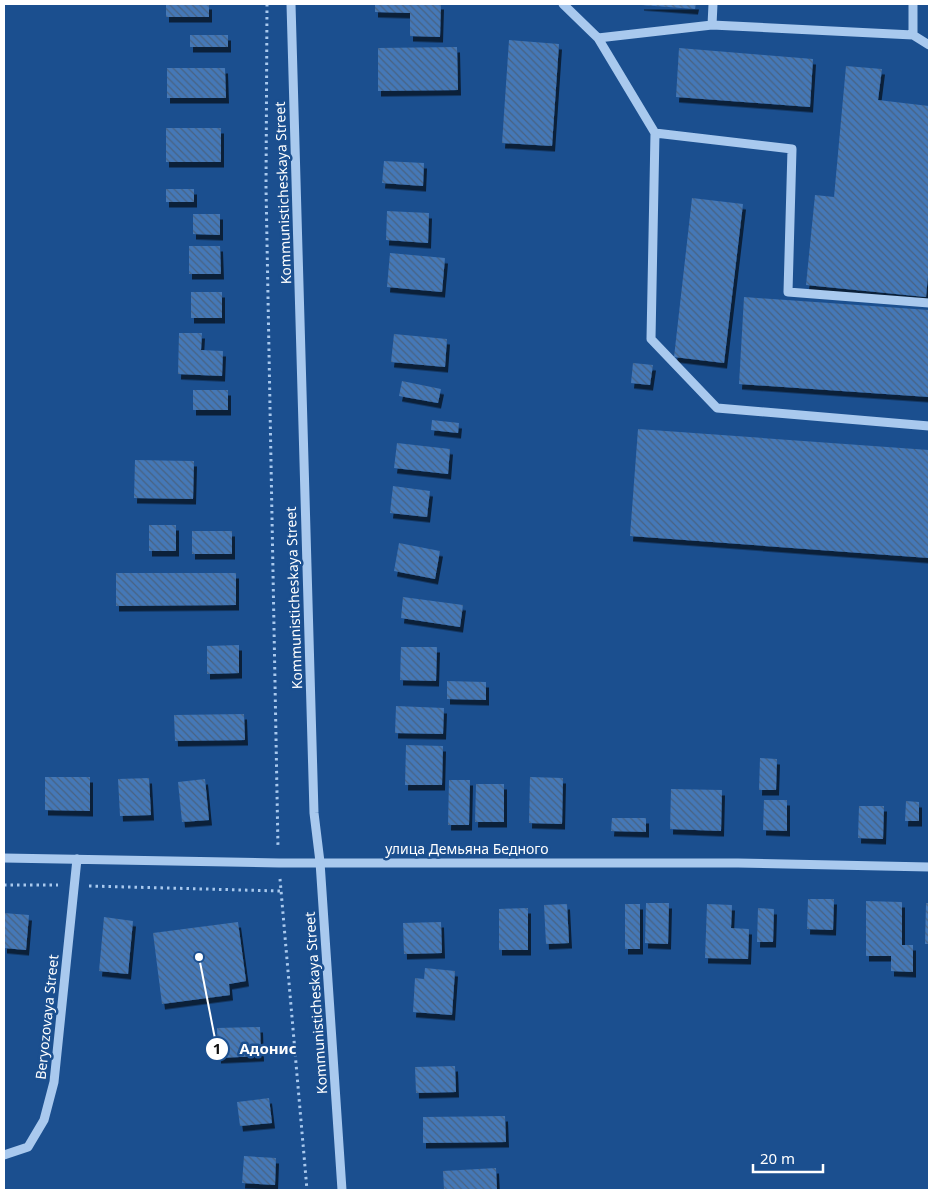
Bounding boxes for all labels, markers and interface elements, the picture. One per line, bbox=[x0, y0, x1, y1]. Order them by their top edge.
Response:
street label: Kommunisticheskaya Street bbox=[270, 101, 295, 285]
street label: Kommunisticheskaya Street bbox=[281, 506, 306, 690]
street label: улица Демьяна Бедного bbox=[385, 839, 549, 858]
street label: Kommunisticheskaya Street bbox=[300, 911, 331, 1095]
street label: Beryozovaya Street bbox=[30, 953, 63, 1080]
callout: Адонис bbox=[205, 1034, 307, 1064]
text: 1 bbox=[213, 1038, 221, 1058]
text: Адонис bbox=[239, 1038, 297, 1058]
scale bar bbox=[753, 1142, 823, 1174]
text: 20 m bbox=[760, 1148, 795, 1168]

